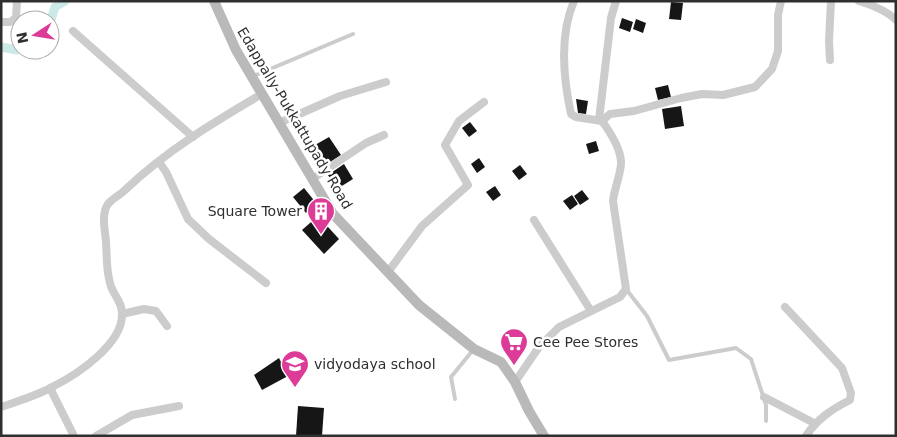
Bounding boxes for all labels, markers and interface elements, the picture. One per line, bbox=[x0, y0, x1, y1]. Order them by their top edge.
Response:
north arrow bbox=[10, 10, 60, 60]
street label: Edappally-Pukkattupady Road bbox=[234, 24, 356, 212]
text: N bbox=[13, 30, 31, 45]
building icon: Square Tower bbox=[306, 196, 336, 235]
place label: Square Tower bbox=[208, 203, 302, 219]
supermarket icon: Cee Pee Stores bbox=[499, 327, 529, 366]
place label: Cee Pee Stores bbox=[533, 334, 638, 350]
school or university icon: vidyodaya school bbox=[280, 349, 310, 388]
place label: vidyodaya school bbox=[314, 356, 436, 372]

